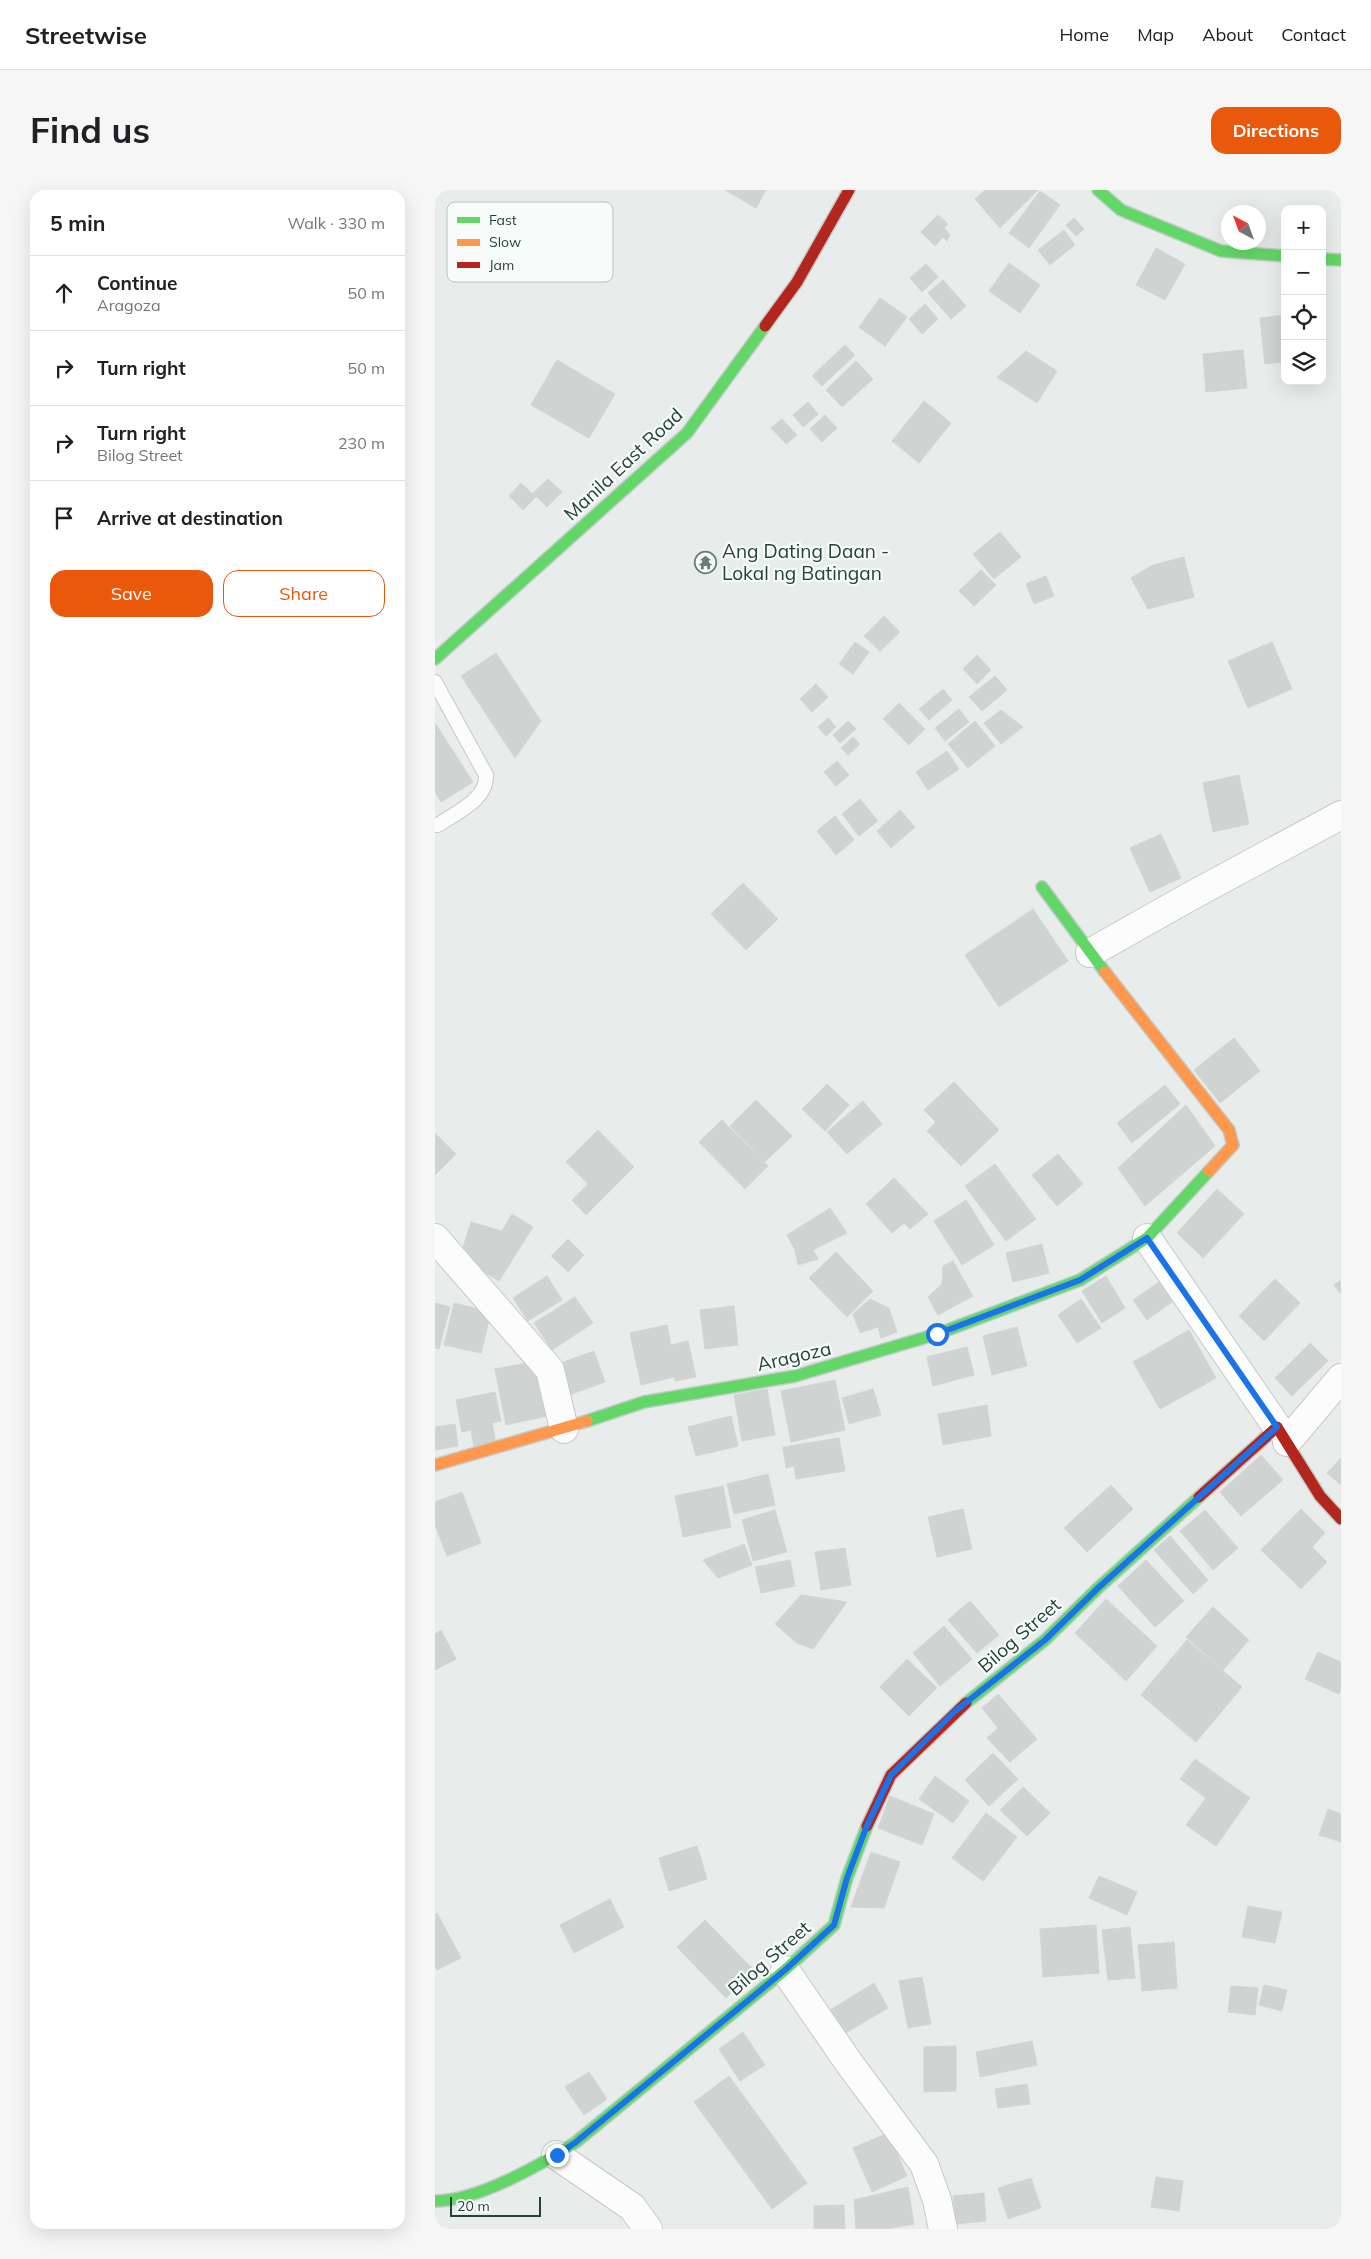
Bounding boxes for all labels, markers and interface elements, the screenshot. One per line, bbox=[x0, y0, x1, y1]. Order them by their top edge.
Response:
text: Streetwise bbox=[25, 20, 147, 50]
text: Home bbox=[1059, 23, 1109, 46]
text: Map bbox=[1137, 23, 1174, 46]
text: About bbox=[1202, 23, 1253, 46]
text: Contact bbox=[1281, 23, 1346, 46]
button: Directions bbox=[1211, 107, 1341, 154]
text: Find us bbox=[30, 108, 150, 152]
legend bbox=[447, 202, 613, 282]
north arrow bbox=[1221, 205, 1266, 250]
map controls bbox=[1281, 205, 1326, 385]
button: + bbox=[1281, 205, 1326, 250]
text: 5 min bbox=[50, 210, 105, 236]
text: Fast bbox=[489, 211, 517, 229]
text: Walk · 330 m bbox=[287, 213, 385, 233]
text: Slow bbox=[489, 233, 521, 251]
button: − bbox=[1281, 250, 1326, 295]
text: Jam bbox=[489, 256, 514, 274]
text: Continue bbox=[97, 271, 177, 295]
icon: ahead bbox=[50, 279, 78, 307]
text: 50 m bbox=[348, 283, 385, 303]
text: Aragoza bbox=[97, 295, 161, 315]
button: locate bbox=[1281, 295, 1326, 340]
button: layers bbox=[1281, 340, 1326, 385]
icon: right bbox=[50, 354, 78, 382]
text: Turn right bbox=[97, 356, 186, 380]
text: 50 m bbox=[348, 358, 385, 378]
street label: Manila East Road bbox=[558, 403, 688, 525]
text: Turn right bbox=[97, 421, 186, 445]
icon: right bbox=[50, 429, 78, 457]
text: 230 m bbox=[338, 433, 385, 453]
text: Bilog Street bbox=[97, 445, 183, 465]
icon: arrive bbox=[50, 504, 78, 532]
text: Arrive at destination bbox=[97, 506, 283, 530]
place label: Ang Dating Daan - Lokal ng Batingan bbox=[722, 539, 889, 585]
temple icon: Ang Dating Daan - Lokal ng Batingan bbox=[694, 550, 718, 574]
button: Save bbox=[50, 570, 213, 617]
button: Share bbox=[223, 570, 385, 617]
route start bbox=[926, 1323, 949, 1346]
street label: Aragoza bbox=[755, 1336, 833, 1376]
street label: Bilog Street bbox=[973, 1592, 1066, 1677]
street label: Bilog Street bbox=[723, 1915, 816, 2000]
route end bbox=[546, 2144, 569, 2167]
scale bar bbox=[450, 2194, 541, 2217]
text: 20 m bbox=[457, 2197, 490, 2215]

